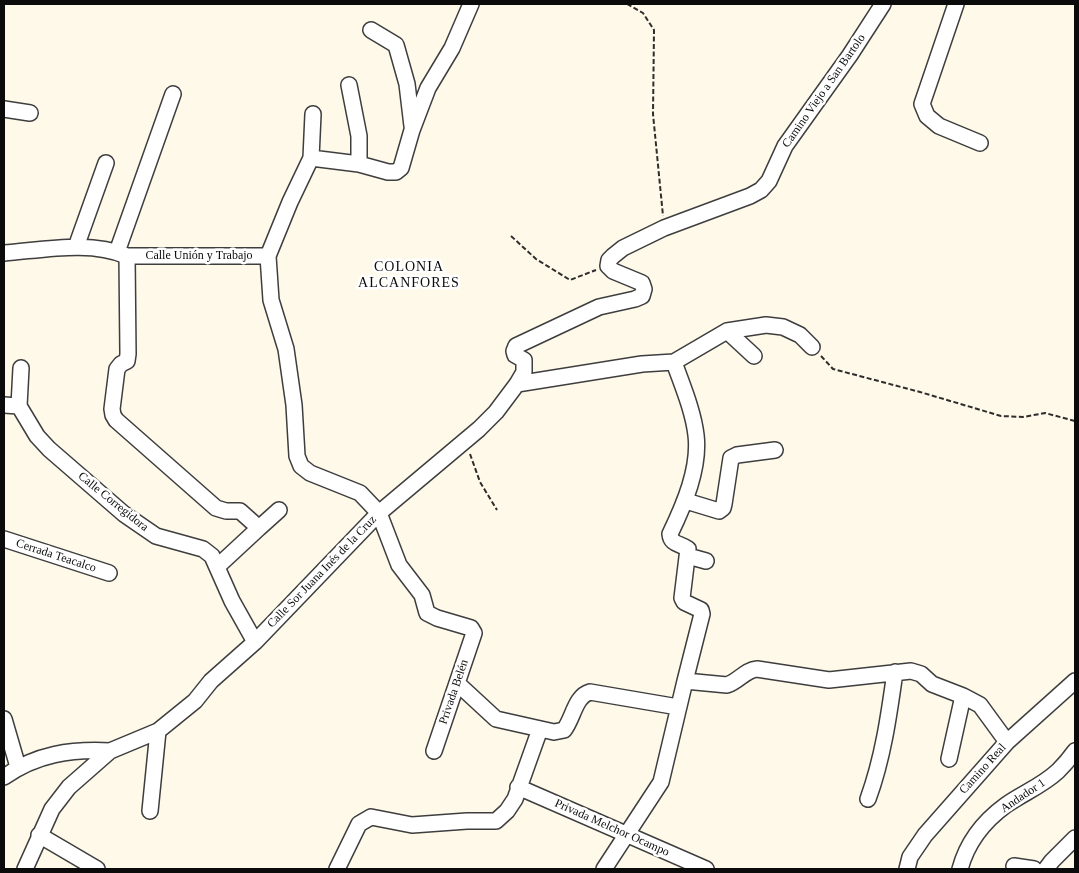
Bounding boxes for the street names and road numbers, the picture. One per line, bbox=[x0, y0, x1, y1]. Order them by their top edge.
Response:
street label: Camino Viejo a San Bartolo bbox=[779, 31, 869, 151]
street label: Calle Unión y Trabajo bbox=[145, 249, 253, 263]
street label: Calle Corregidora bbox=[75, 469, 151, 535]
street label: Calle Sor Juana Inés de la Cruz bbox=[265, 513, 379, 631]
street label: Cerrada Teacalco bbox=[14, 536, 98, 576]
street label: Privada Belén bbox=[436, 658, 472, 726]
street label: Camino Real bbox=[957, 741, 1009, 797]
street label: Andador 1 bbox=[998, 776, 1048, 816]
street label: Privada Melchor Ocampo bbox=[552, 796, 672, 860]

